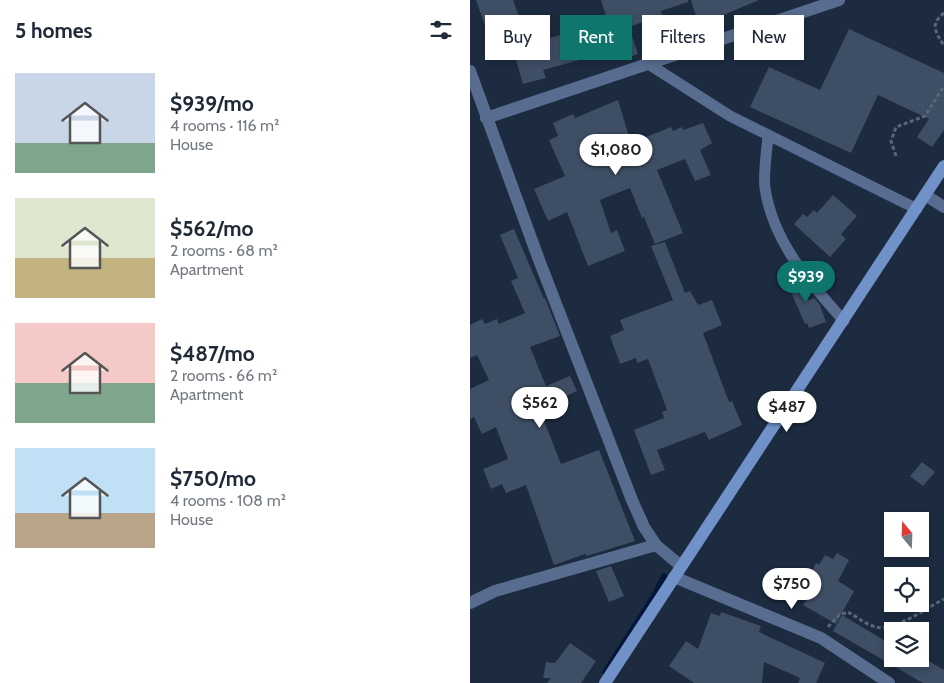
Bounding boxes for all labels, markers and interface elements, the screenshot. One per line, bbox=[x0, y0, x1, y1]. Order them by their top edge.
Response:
chip: Buy bbox=[485, 15, 550, 60]
chip: Rent bbox=[560, 15, 632, 60]
chip: Filters bbox=[642, 15, 724, 60]
chip: New bbox=[734, 15, 804, 60]
icon: filters bbox=[427, 16, 455, 44]
text: 5 homes bbox=[15, 18, 93, 43]
text: $939/mo bbox=[170, 91, 254, 116]
icon: home bbox=[55, 93, 115, 153]
text: 4 rooms · 116 m² bbox=[170, 116, 279, 135]
pin: $1,080 bbox=[575, 134, 657, 176]
text: House bbox=[170, 135, 213, 154]
text: $1,080 bbox=[590, 140, 642, 159]
text: $562/mo bbox=[170, 216, 254, 241]
icon: home bbox=[55, 218, 115, 278]
text: 2 rooms · 68 m² bbox=[170, 241, 278, 260]
text: Apartment bbox=[170, 260, 243, 279]
pin: $939 bbox=[776, 260, 836, 303]
text: $939 bbox=[788, 267, 824, 286]
text: $487/mo bbox=[170, 341, 255, 366]
icon: home bbox=[55, 343, 115, 403]
text: 2 rooms · 66 m² bbox=[170, 366, 277, 385]
text: Apartment bbox=[170, 385, 243, 404]
pin: $562 bbox=[510, 386, 570, 429]
pin: $487 bbox=[757, 390, 817, 433]
text: $562 bbox=[522, 393, 558, 412]
text: $487 bbox=[768, 397, 806, 416]
text: $750/mo bbox=[170, 466, 256, 491]
icon: home bbox=[55, 468, 115, 528]
text: 4 rooms · 108 m² bbox=[170, 491, 286, 510]
text: House bbox=[170, 510, 213, 529]
north arrow bbox=[884, 512, 929, 558]
map controls bbox=[884, 512, 929, 667]
button: locate bbox=[884, 567, 929, 612]
pin: $750 bbox=[762, 568, 822, 610]
text: $750 bbox=[773, 574, 811, 593]
button: layers bbox=[884, 622, 929, 667]

